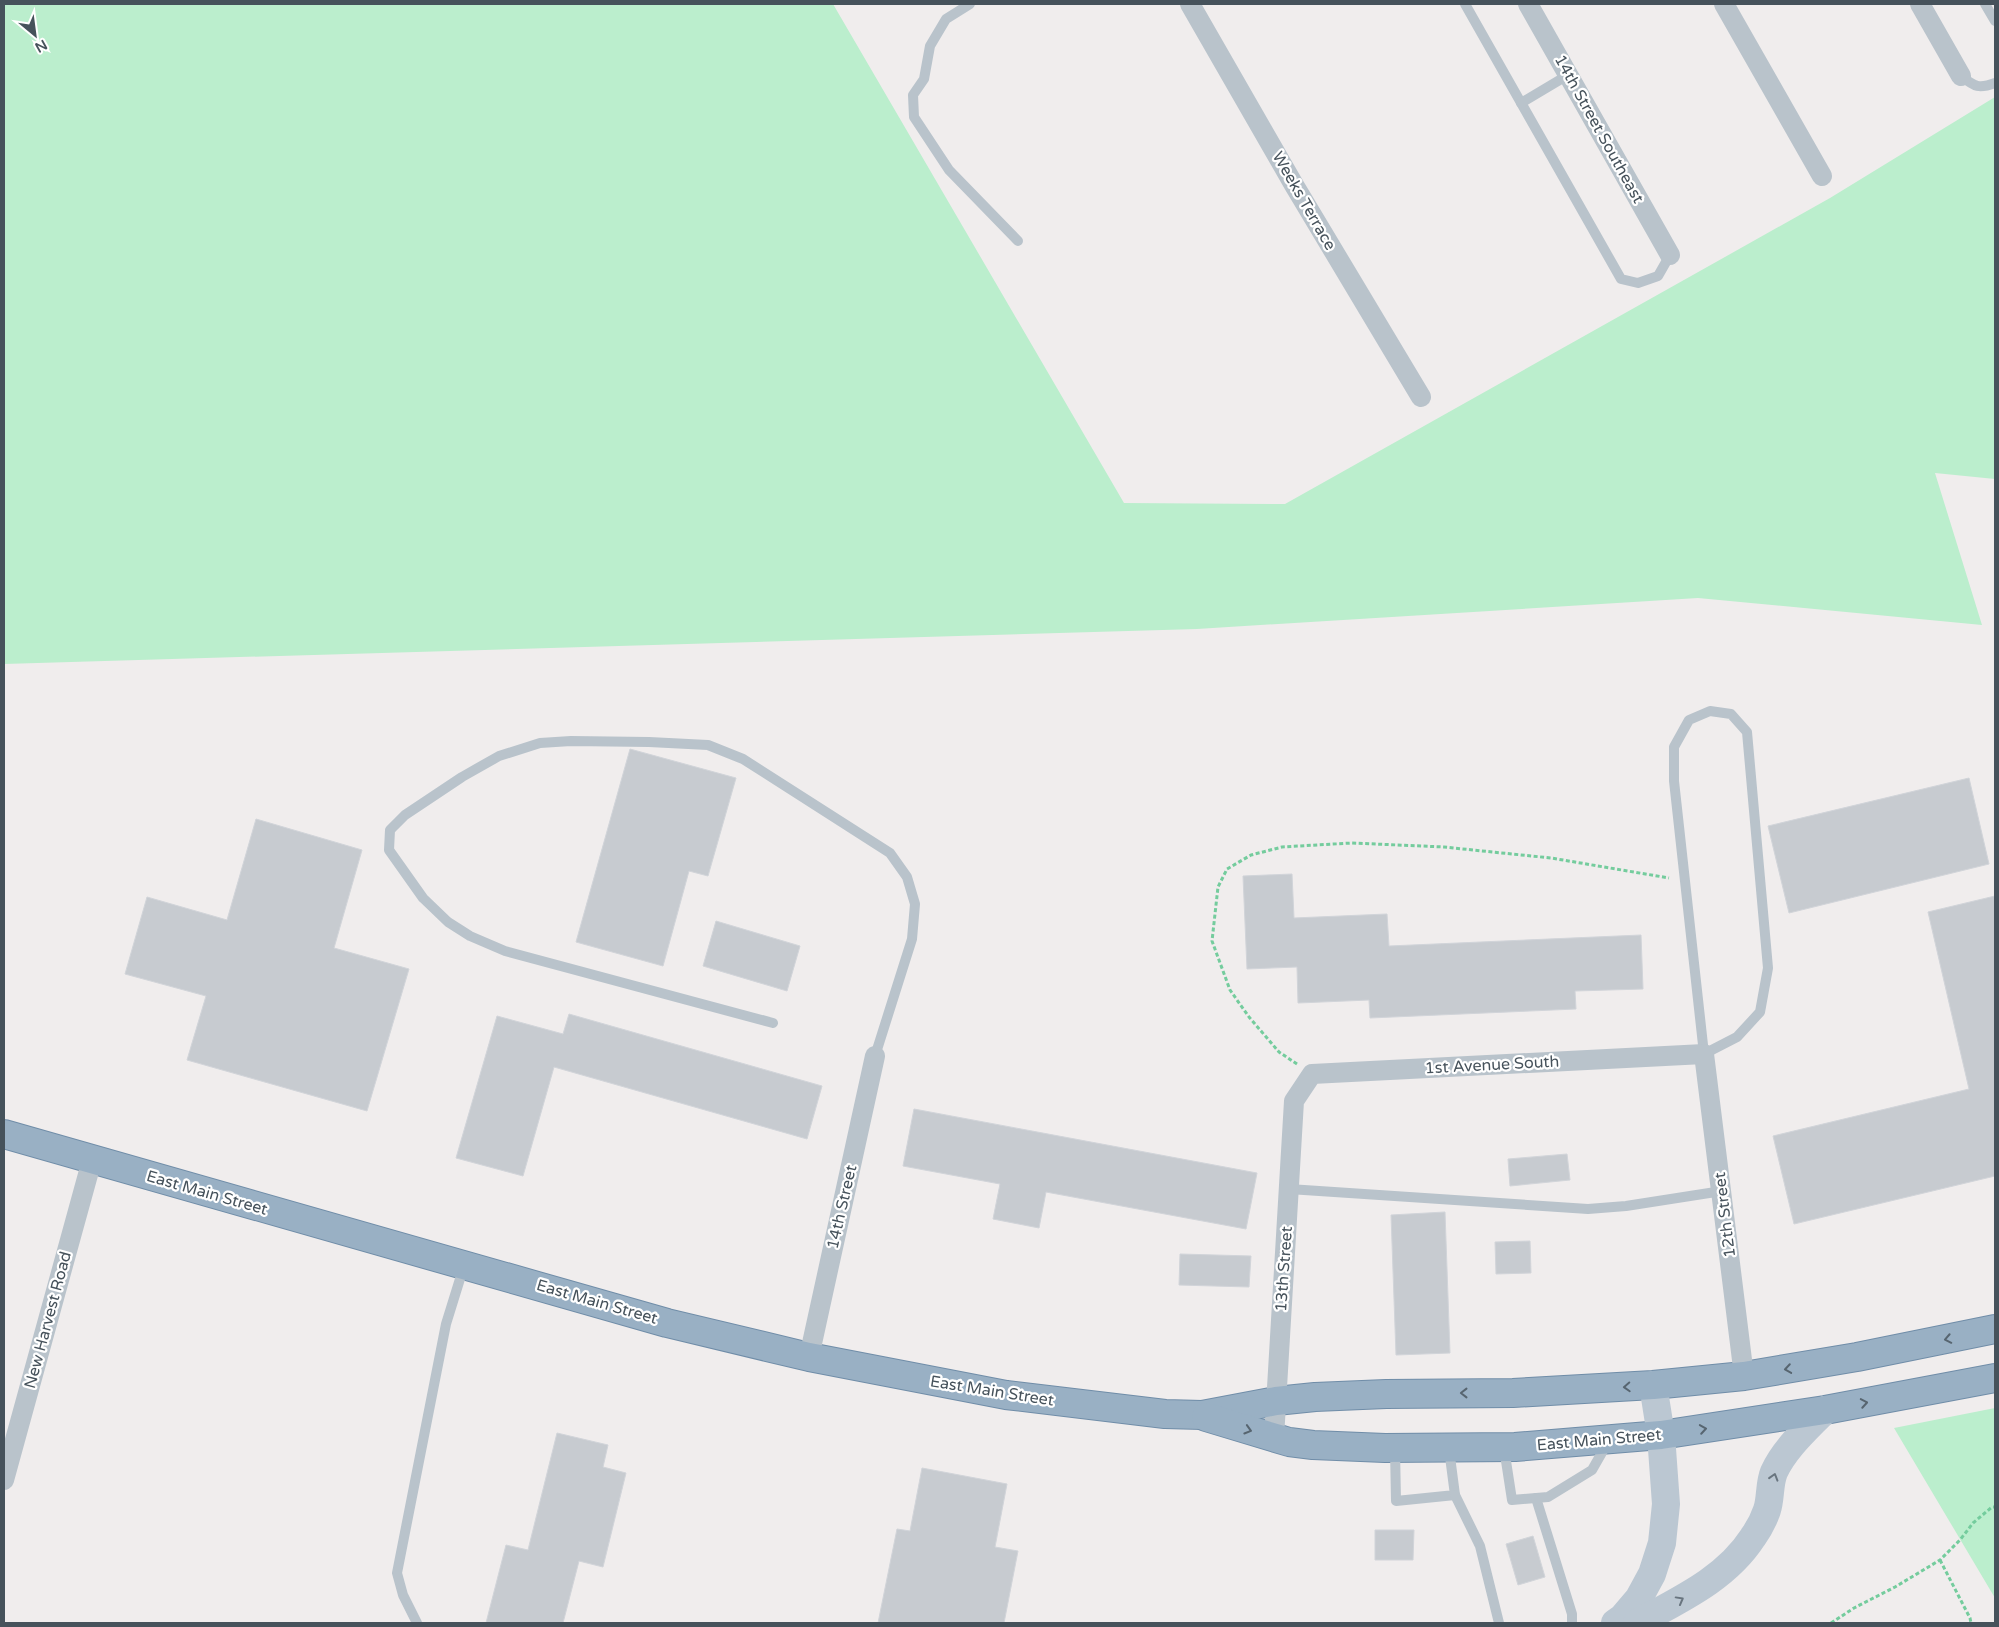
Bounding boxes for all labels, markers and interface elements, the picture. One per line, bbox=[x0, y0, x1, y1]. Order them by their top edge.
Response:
north arrow bbox=[10, 10, 60, 60]
text: N bbox=[32, 36, 50, 56]
street label: 14th Street Southeast bbox=[1550, 51, 1648, 207]
street label: Weeks Terrace bbox=[1268, 148, 1340, 254]
street label: 1st Avenue South bbox=[1424, 1051, 1560, 1079]
street label: 14th Street bbox=[823, 1163, 861, 1251]
street label: East Main Street bbox=[144, 1166, 270, 1220]
street label: 12th Street bbox=[1710, 1171, 1740, 1259]
street label: 13th Street bbox=[1271, 1225, 1297, 1313]
street label: New Harvest Road bbox=[20, 1249, 76, 1391]
street label: East Main Street bbox=[534, 1275, 660, 1329]
one-way arrow bbox=[1943, 1333, 1952, 1344]
one-way arrow bbox=[1784, 1364, 1792, 1374]
street label: East Main Street bbox=[929, 1371, 1055, 1411]
one-way arrow bbox=[1622, 1381, 1630, 1392]
one-way arrow bbox=[1460, 1388, 1468, 1398]
one-way arrow bbox=[1859, 1399, 1868, 1409]
one-way arrow bbox=[1244, 1424, 1252, 1434]
one-way arrow bbox=[1699, 1424, 1708, 1434]
street label: East Main Street bbox=[1536, 1425, 1662, 1455]
one-way arrow bbox=[1769, 1473, 1779, 1481]
one-way arrow bbox=[1675, 1596, 1684, 1606]

